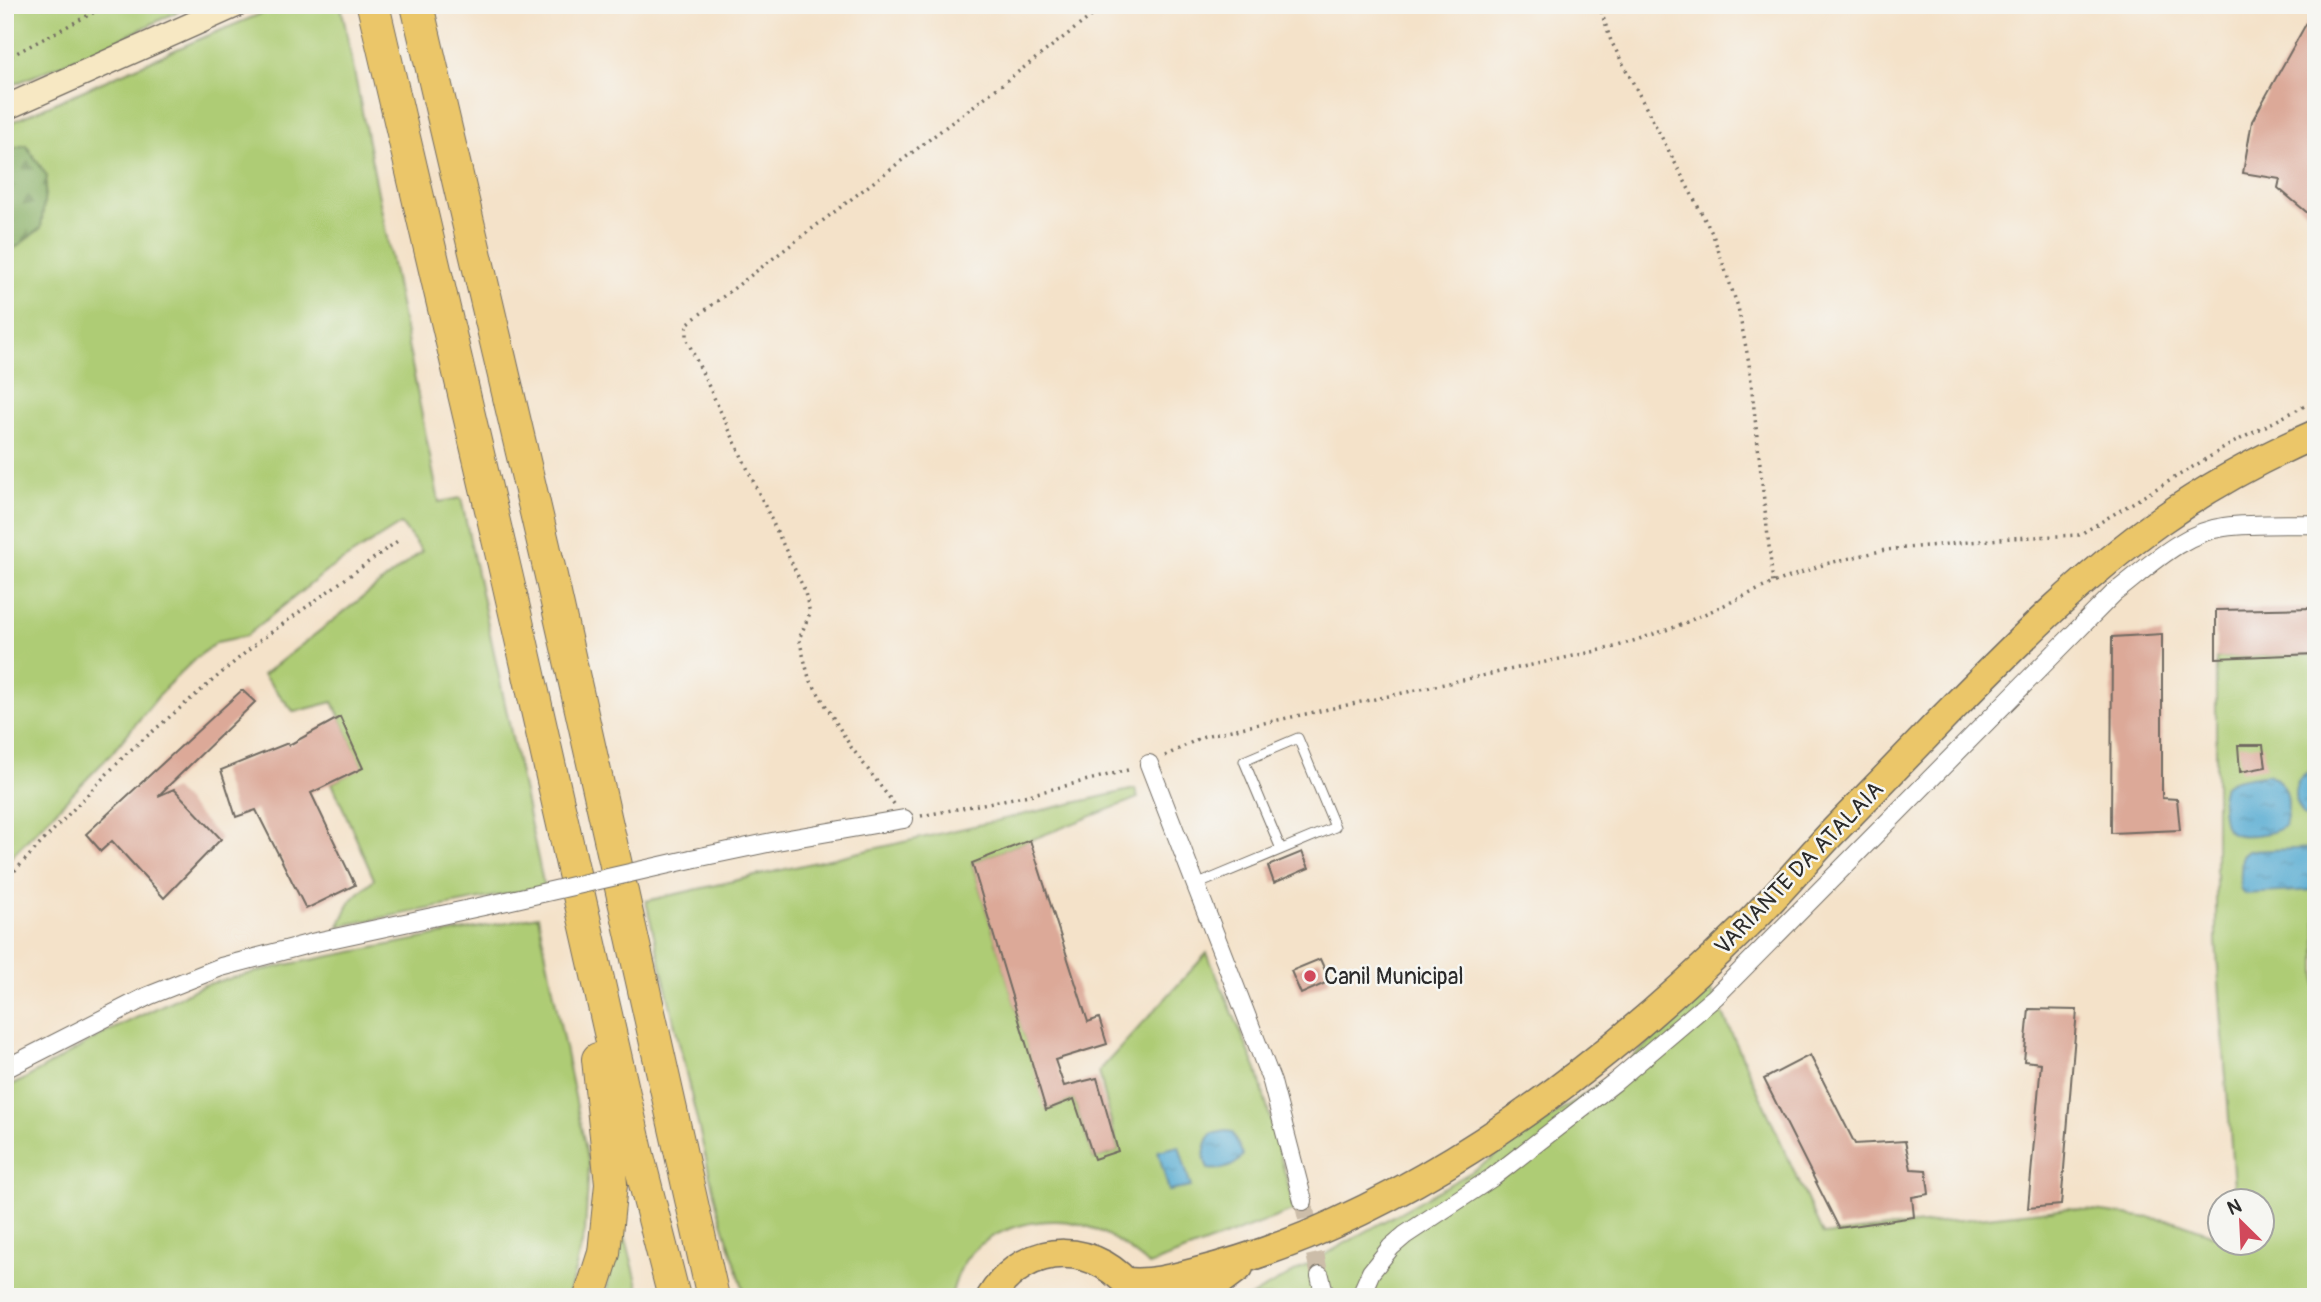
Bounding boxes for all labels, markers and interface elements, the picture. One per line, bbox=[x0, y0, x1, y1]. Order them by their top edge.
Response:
street label: VARIANTE DA ATALAIA bbox=[1708, 775, 1890, 961]
place label: Canil Municipal bbox=[1324, 962, 1464, 991]
marker: Canil Municipal bbox=[1302, 968, 1318, 984]
north arrow bbox=[2206, 1186, 2276, 1256]
text: N bbox=[2224, 1194, 2245, 1221]

